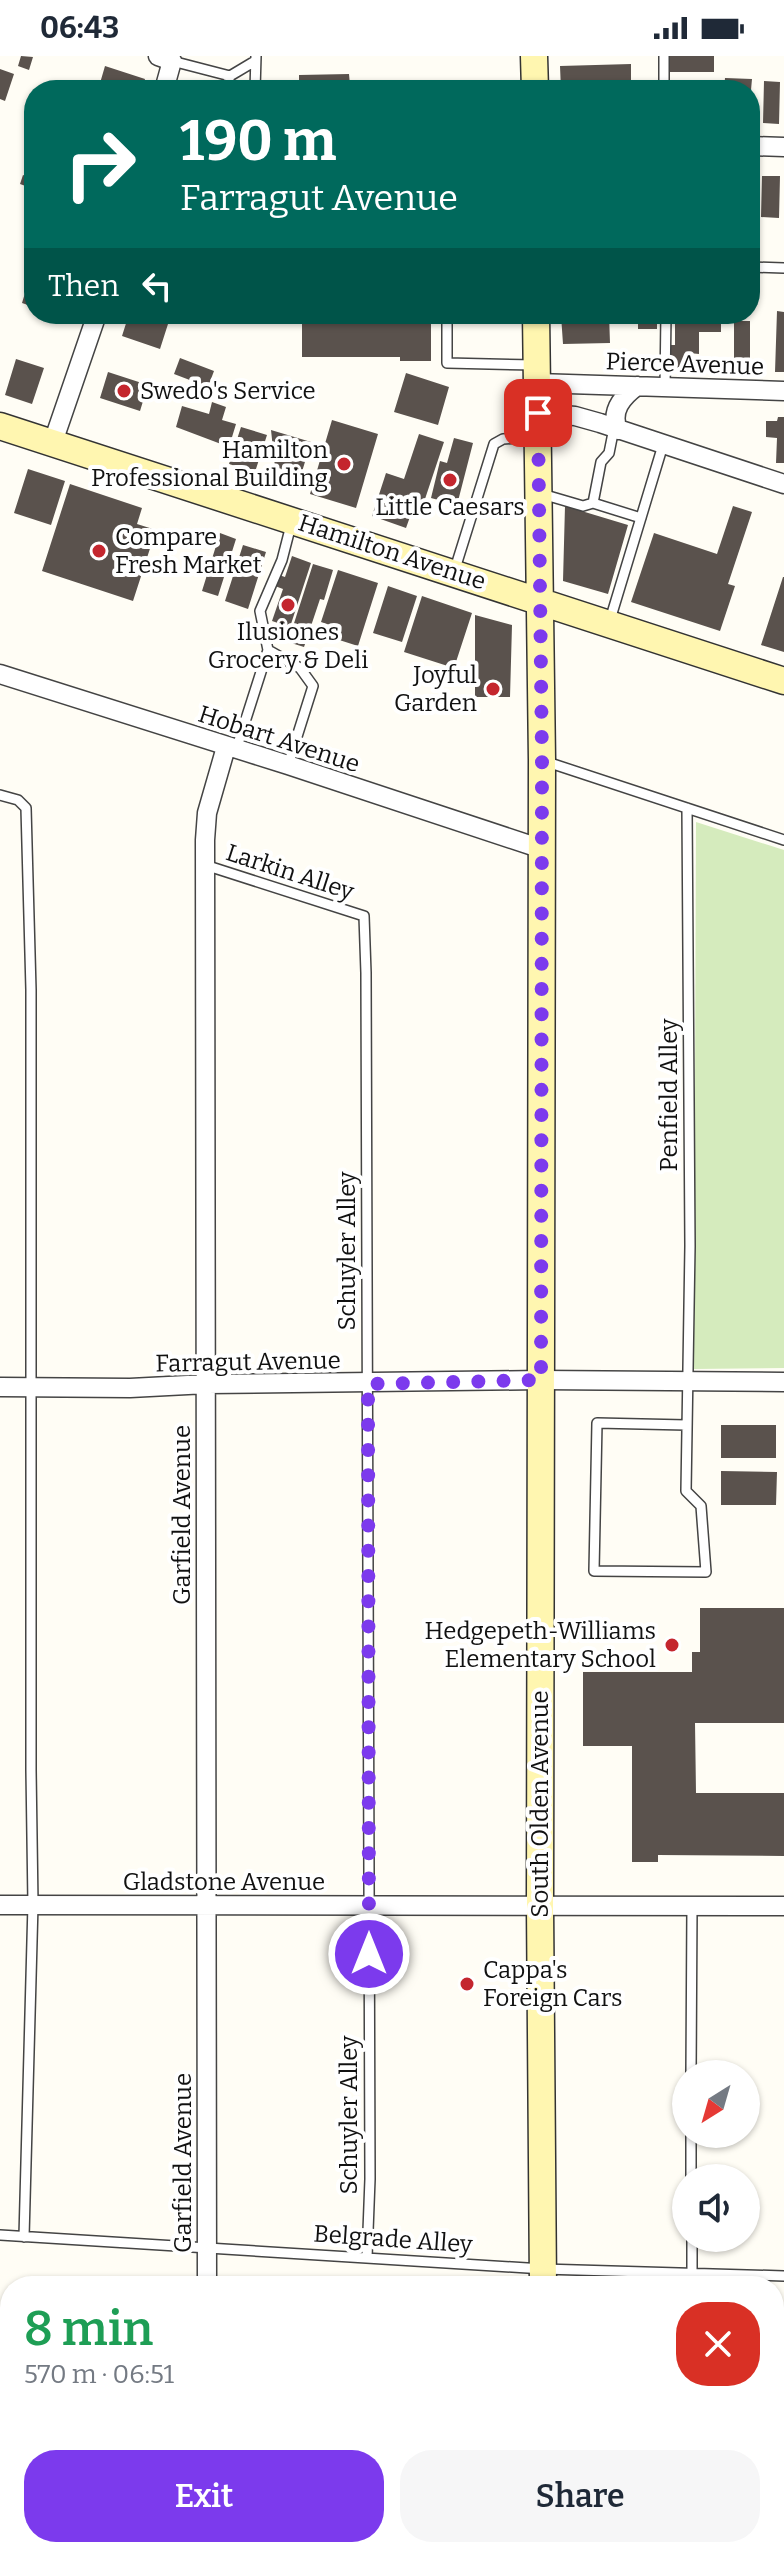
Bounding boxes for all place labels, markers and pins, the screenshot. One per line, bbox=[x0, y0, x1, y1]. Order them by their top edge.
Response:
place label: Swedo's Service bbox=[140, 377, 316, 405]
pin bbox=[504, 379, 572, 447]
marker: Swedo's Service bbox=[115, 382, 133, 400]
place label: Hamilton Professional Building bbox=[91, 436, 328, 492]
marker: Hamilton Professional Building bbox=[335, 455, 353, 473]
marker: Little Caesars bbox=[441, 471, 459, 489]
place label: Little Caesars bbox=[375, 493, 525, 521]
place label: Compare Fresh Market bbox=[115, 523, 262, 579]
marker: Compare Fresh Market bbox=[90, 542, 108, 560]
marker: Ilusiones Grocery & Deli bbox=[279, 596, 297, 614]
place label: Ilusiones Grocery & Deli bbox=[208, 618, 368, 674]
place label: Joyful Garden bbox=[394, 661, 477, 717]
marker: Joyful Garden bbox=[484, 680, 502, 698]
place label: Hedgepeth-Williams Elementary School bbox=[425, 1617, 656, 1673]
marker: Hedgepeth-Williams Elementary School bbox=[663, 1636, 681, 1654]
place label: Cappa's Foreign Cars bbox=[483, 1956, 622, 2012]
marker: Cappa's Foreign Cars bbox=[458, 1975, 476, 1993]

